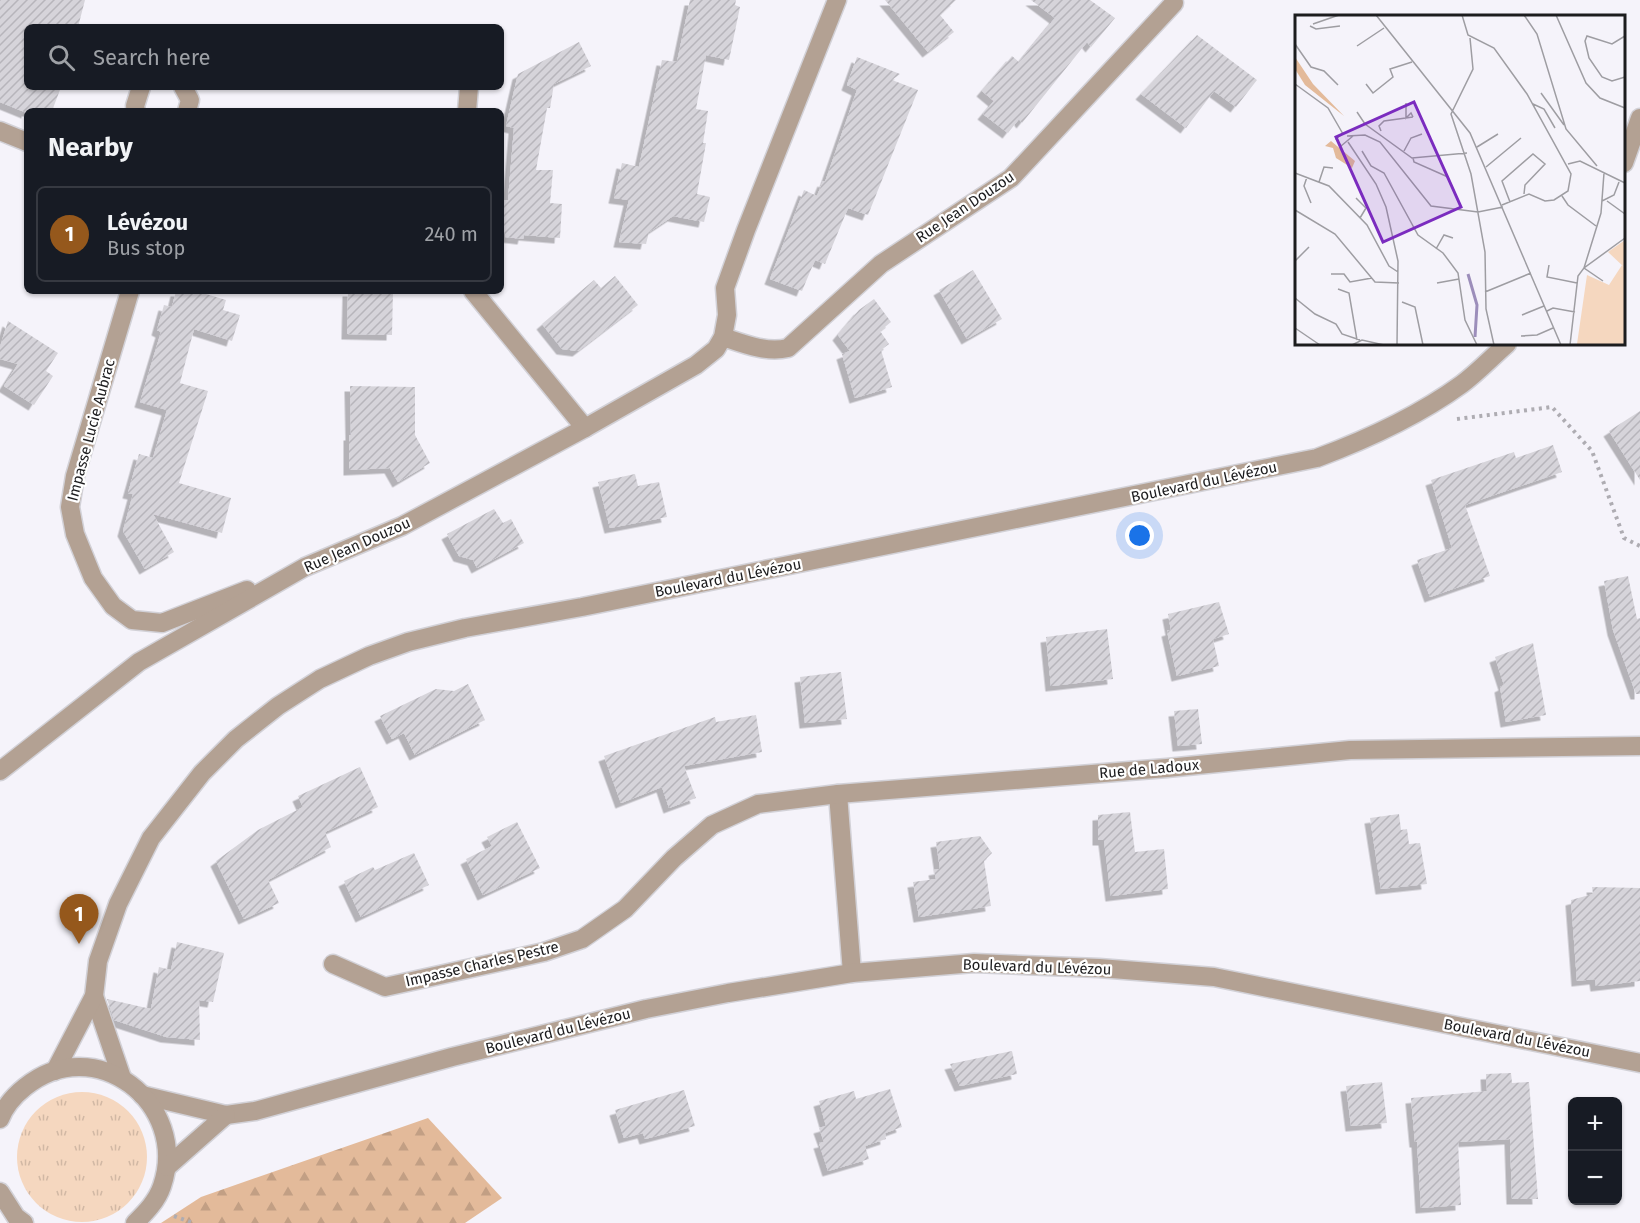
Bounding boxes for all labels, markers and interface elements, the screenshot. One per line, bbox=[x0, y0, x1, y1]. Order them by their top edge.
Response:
inset map bbox=[1295, 15, 1625, 345]
search box bbox=[24, 24, 504, 90]
icon: search bbox=[45, 41, 78, 74]
text: Search here bbox=[93, 44, 211, 71]
text: Nearby bbox=[48, 132, 133, 163]
street label: Rue Jean Douzou bbox=[912, 168, 1018, 246]
text: Lévézou bbox=[107, 209, 188, 236]
text: 1 bbox=[65, 222, 74, 246]
text: 240 m bbox=[424, 222, 478, 246]
text: Bus stop bbox=[107, 236, 185, 260]
street label: Impasse Lucie Aubrac bbox=[63, 357, 119, 503]
street label: Boulevard du Lévézou bbox=[1129, 458, 1279, 506]
street label: Rue Jean Douzou bbox=[301, 513, 413, 577]
your location bbox=[1125, 521, 1154, 550]
street label: Boulevard du Lévézou bbox=[653, 555, 803, 601]
street label: Rue de Ladoux bbox=[1098, 756, 1200, 782]
pin: 1 bbox=[60, 894, 98, 944]
street label: Impasse Charles Pestre bbox=[404, 938, 560, 990]
street label: Boulevard du Lévézou bbox=[962, 955, 1112, 979]
street label: Boulevard du Lévézou bbox=[484, 1004, 632, 1058]
street label: Boulevard du Lévézou bbox=[1442, 1015, 1592, 1061]
map controls bbox=[1568, 1097, 1622, 1205]
button: + bbox=[1568, 1097, 1622, 1151]
button: − bbox=[1568, 1151, 1622, 1205]

